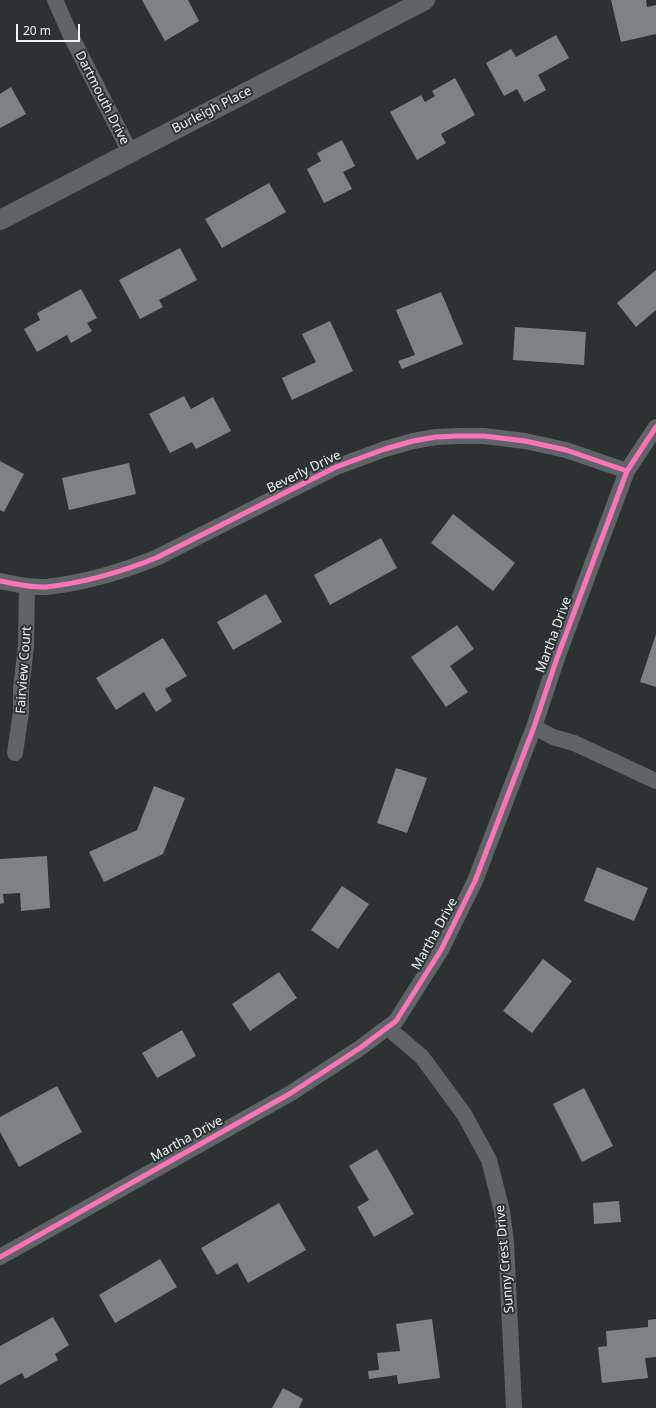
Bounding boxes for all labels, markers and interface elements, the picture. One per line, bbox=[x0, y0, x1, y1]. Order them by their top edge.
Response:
scale bar bbox=[18, 16, 82, 42]
text: 20 m bbox=[23, 22, 51, 39]
street label: Dartmouth Drive bbox=[72, 49, 132, 147]
street label: Burleigh Place bbox=[170, 83, 254, 137]
street label: Beverly Drive bbox=[264, 447, 344, 497]
street label: Martha Drive bbox=[533, 595, 575, 675]
street label: Fairview Court bbox=[13, 626, 35, 714]
street label: Martha Drive bbox=[409, 895, 461, 973]
street label: Martha Drive bbox=[148, 1113, 226, 1165]
street label: Sunny Crest Drive bbox=[493, 1204, 517, 1314]

